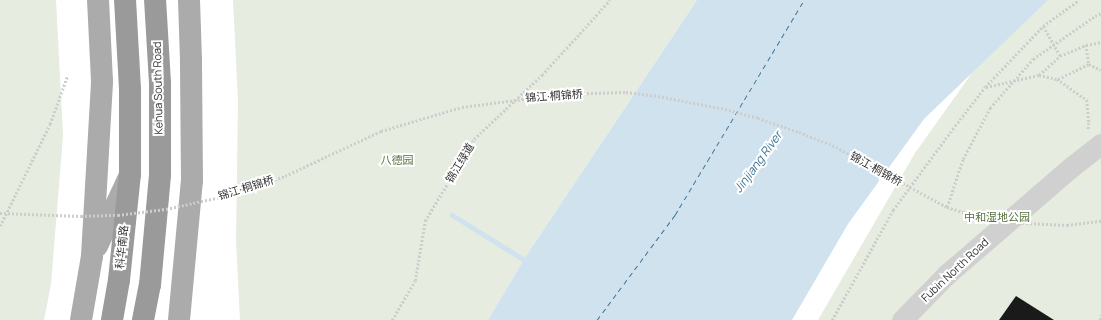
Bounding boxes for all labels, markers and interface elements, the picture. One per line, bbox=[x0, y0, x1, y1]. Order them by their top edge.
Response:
street label: Kehua South Road bbox=[151, 41, 165, 135]
street label: 锦江·桐锦桥 bbox=[525, 87, 583, 105]
water label: Jinjiang River bbox=[731, 129, 785, 195]
street label: 锦江绿道 bbox=[443, 141, 477, 185]
street label: 锦江·桐锦桥 bbox=[848, 149, 904, 189]
park label: 八德园 bbox=[381, 153, 413, 167]
street label: 锦江·桐锦桥 bbox=[217, 173, 275, 203]
park label: 中和湿地公园 bbox=[964, 210, 1030, 224]
street label: 科华南路 bbox=[113, 224, 131, 270]
street label: Fubin North Road bbox=[919, 235, 991, 305]

